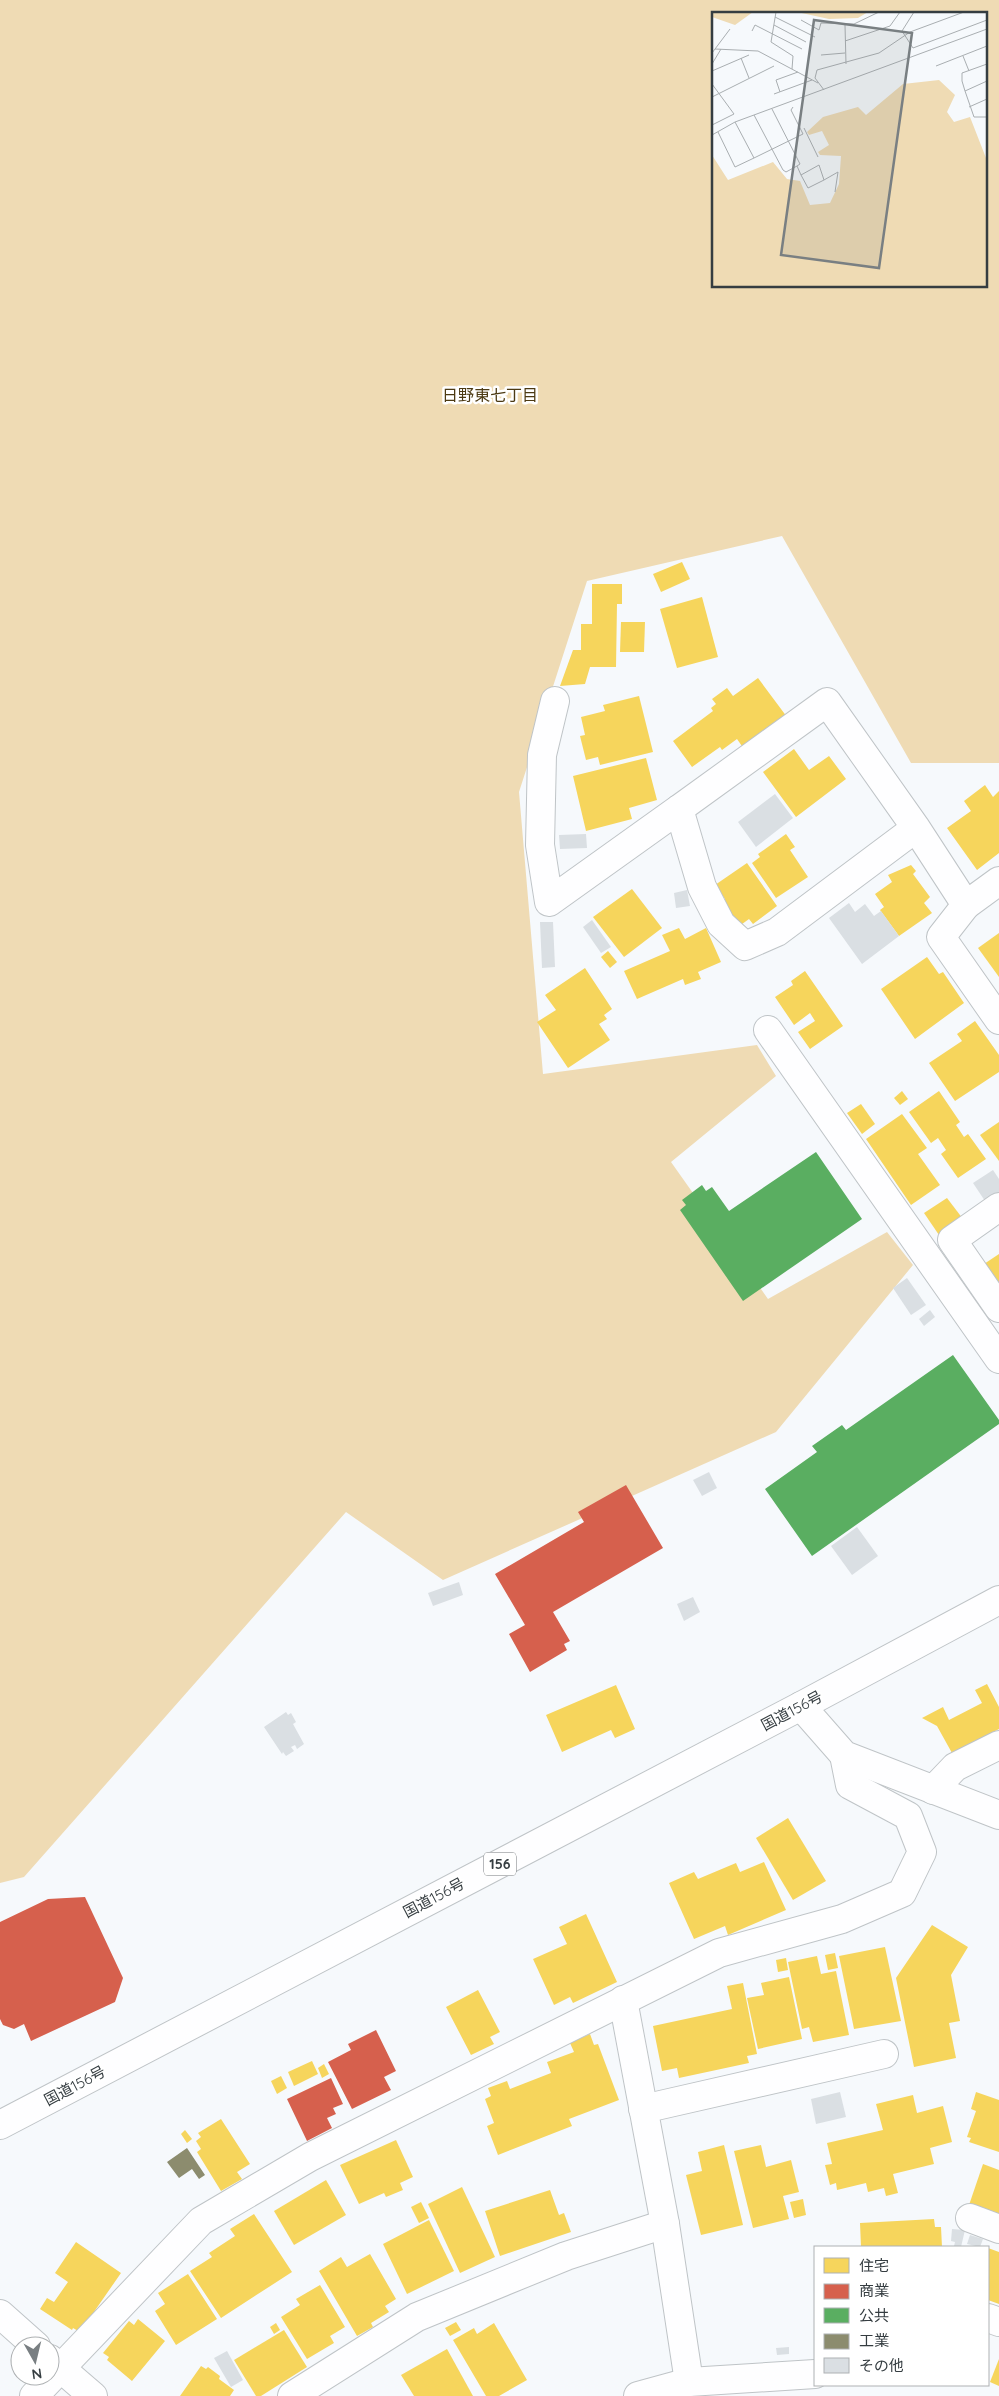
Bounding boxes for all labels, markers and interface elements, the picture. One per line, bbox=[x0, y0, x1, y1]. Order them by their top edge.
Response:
inset map bbox=[712, 12, 986, 288]
district label: 日野東七丁目 bbox=[442, 385, 538, 405]
street label: 国道156号 bbox=[758, 1686, 826, 1735]
road number: 156 bbox=[484, 1852, 516, 1876]
street label: 国道156号 bbox=[400, 1873, 468, 1922]
street label: 国道156号 bbox=[41, 2061, 109, 2110]
legend bbox=[814, 2246, 989, 2386]
text: 住宅 bbox=[859, 2256, 889, 2275]
text: 商業 bbox=[859, 2281, 889, 2300]
text: 公共 bbox=[859, 2306, 889, 2325]
text: 工業 bbox=[859, 2331, 889, 2350]
north arrow bbox=[10, 2336, 60, 2386]
text: その他 bbox=[859, 2356, 904, 2375]
text: N bbox=[30, 2364, 43, 2384]

